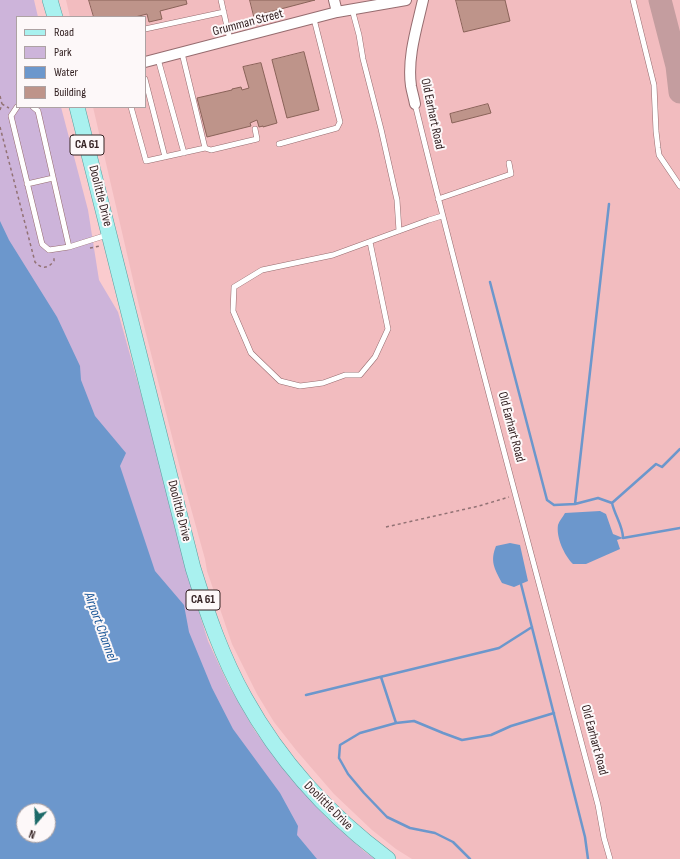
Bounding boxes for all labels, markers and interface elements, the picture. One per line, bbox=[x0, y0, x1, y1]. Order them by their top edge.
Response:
street label: Grumman Street bbox=[211, 6, 285, 40]
legend bbox=[16, 16, 146, 108]
text: Road bbox=[54, 25, 74, 40]
text: Park bbox=[54, 45, 72, 60]
text: Water bbox=[54, 65, 78, 80]
street label: Old Earhart Road bbox=[417, 77, 447, 151]
text: Building bbox=[54, 85, 86, 100]
road number: CA 61 bbox=[70, 135, 104, 155]
street label: Doolittle Drive bbox=[85, 164, 115, 228]
street label: Old Earhart Road bbox=[494, 390, 528, 464]
street label: Doolittle Drive bbox=[164, 479, 194, 543]
water label: Airport Channel bbox=[80, 590, 120, 664]
road number: CA 61 bbox=[186, 590, 220, 610]
street label: Old Earhart Road bbox=[577, 703, 611, 777]
street label: Doolittle Drive bbox=[300, 778, 356, 834]
north arrow bbox=[16, 803, 56, 843]
text: N bbox=[27, 827, 37, 841]

